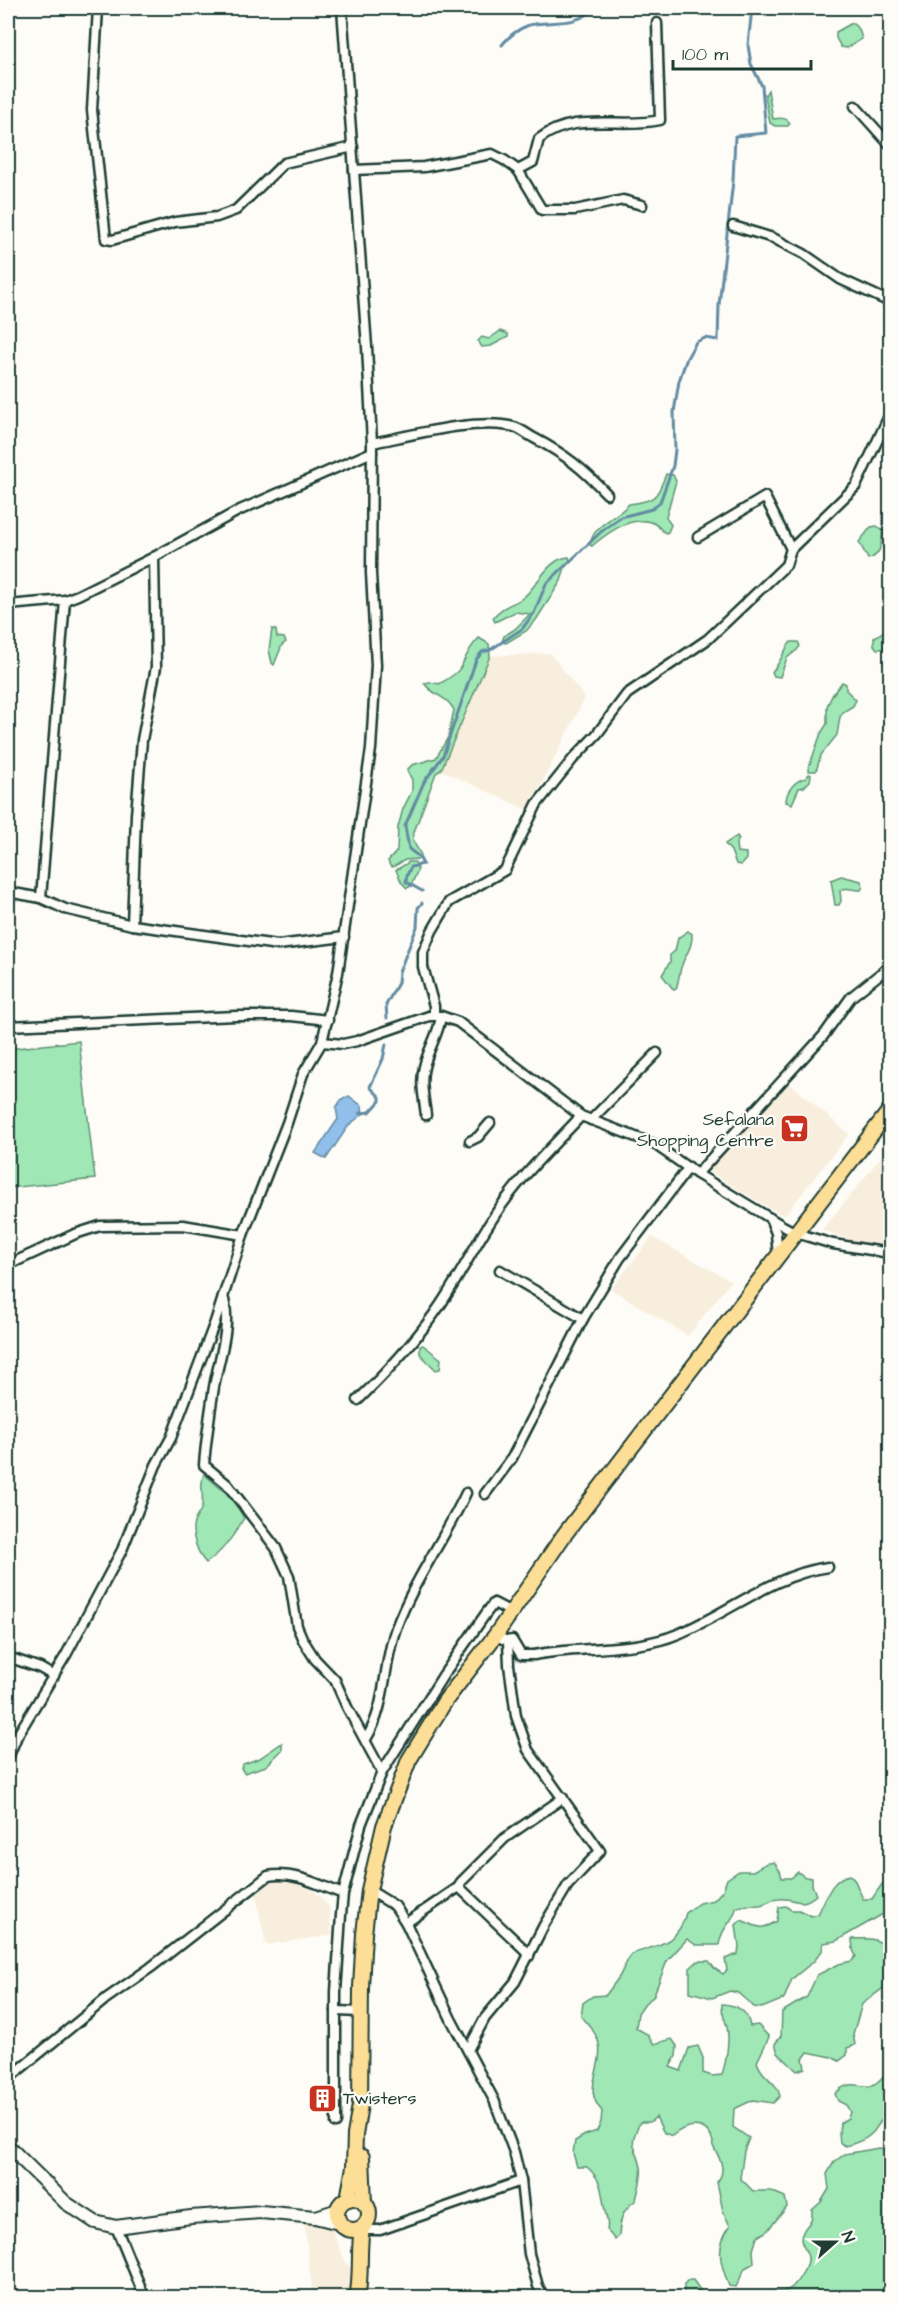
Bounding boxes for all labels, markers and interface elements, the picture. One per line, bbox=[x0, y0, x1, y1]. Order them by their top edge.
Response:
scale bar bbox=[673, 33, 811, 71]
text: 100 m bbox=[682, 42, 728, 67]
place label: Sefalana Shopping Centre bbox=[637, 1107, 774, 1154]
supermarket icon: Sefalana Shopping Centre bbox=[779, 1113, 811, 1145]
building icon: Twisters bbox=[306, 2082, 338, 2114]
place label: Twisters bbox=[343, 2086, 417, 2111]
north arrow bbox=[805, 2212, 865, 2272]
text: N bbox=[836, 2228, 860, 2246]

